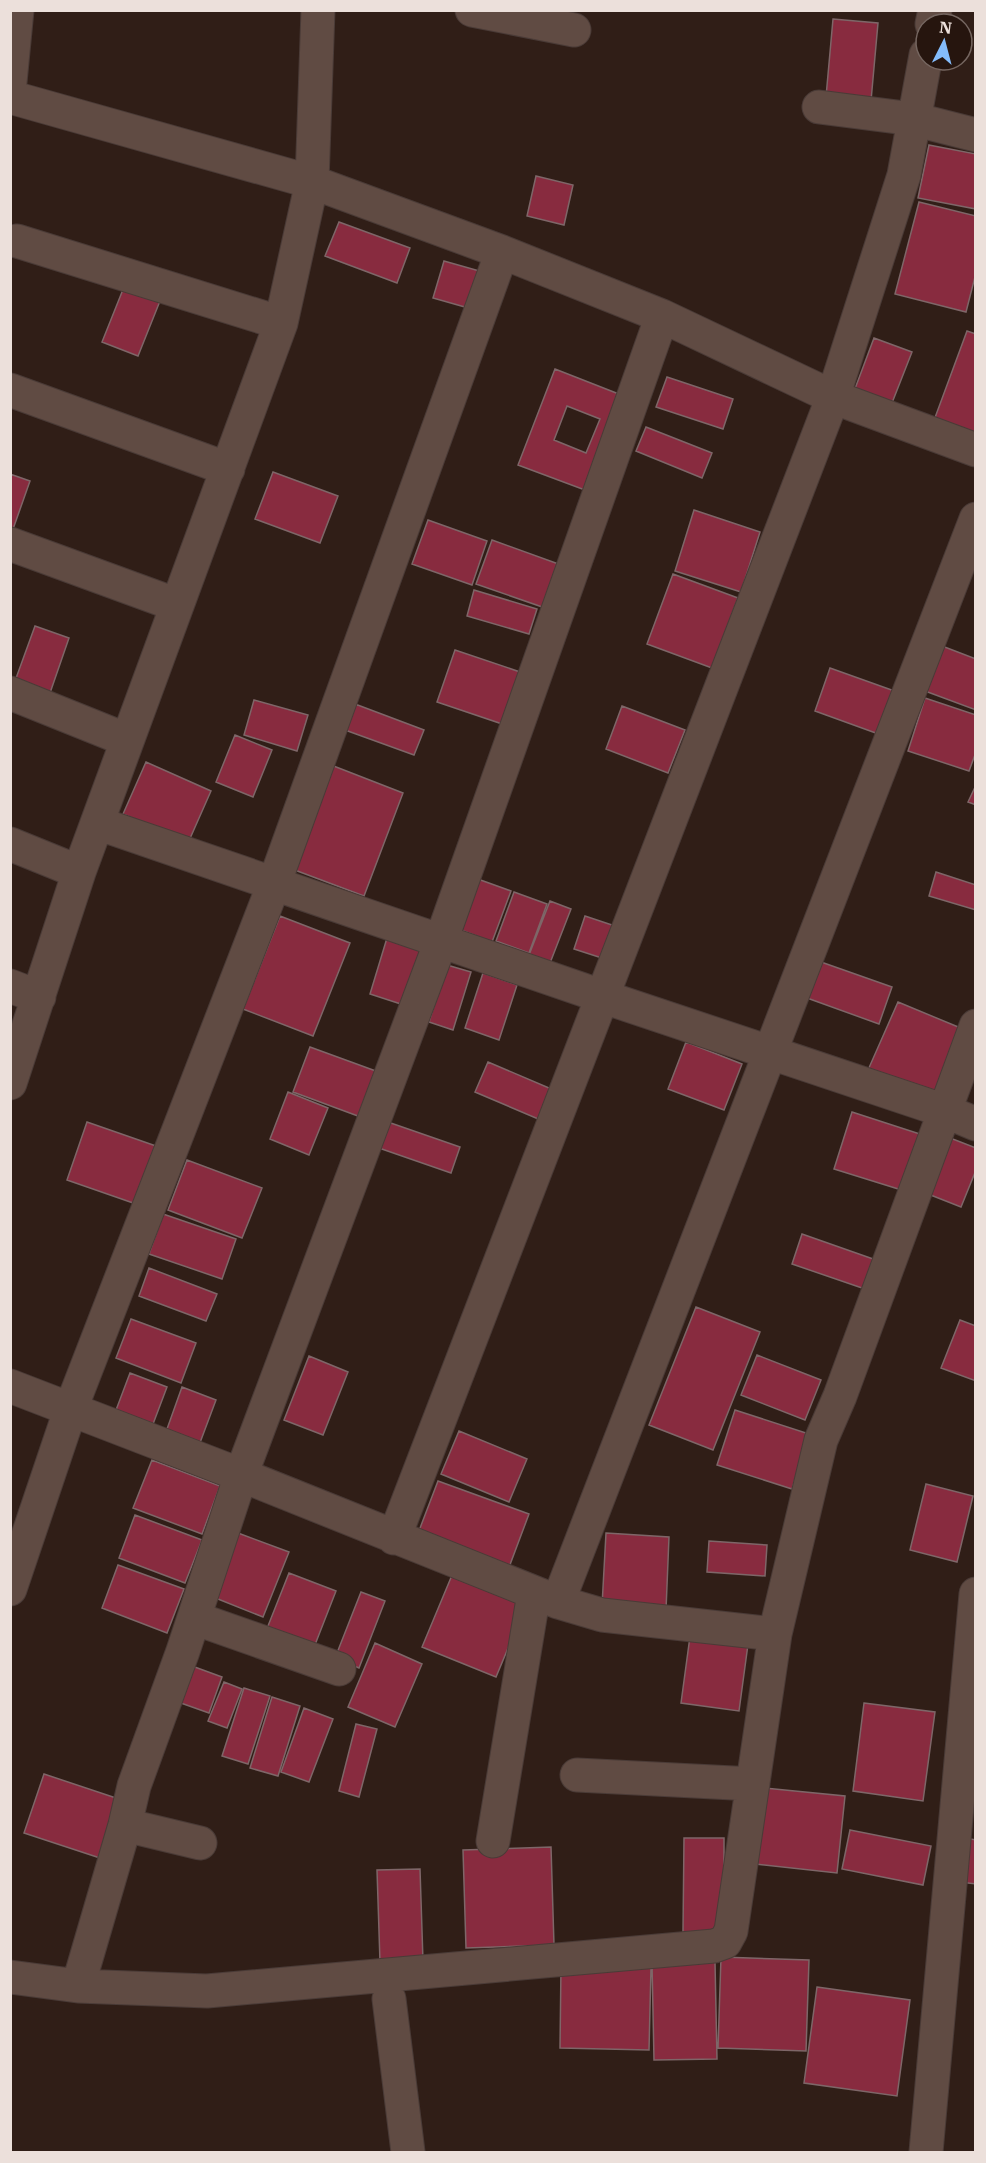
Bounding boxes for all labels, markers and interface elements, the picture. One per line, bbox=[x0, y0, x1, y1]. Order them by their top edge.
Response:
north arrow bbox=[914, 12, 974, 72]
text: N bbox=[938, 16, 953, 38]

